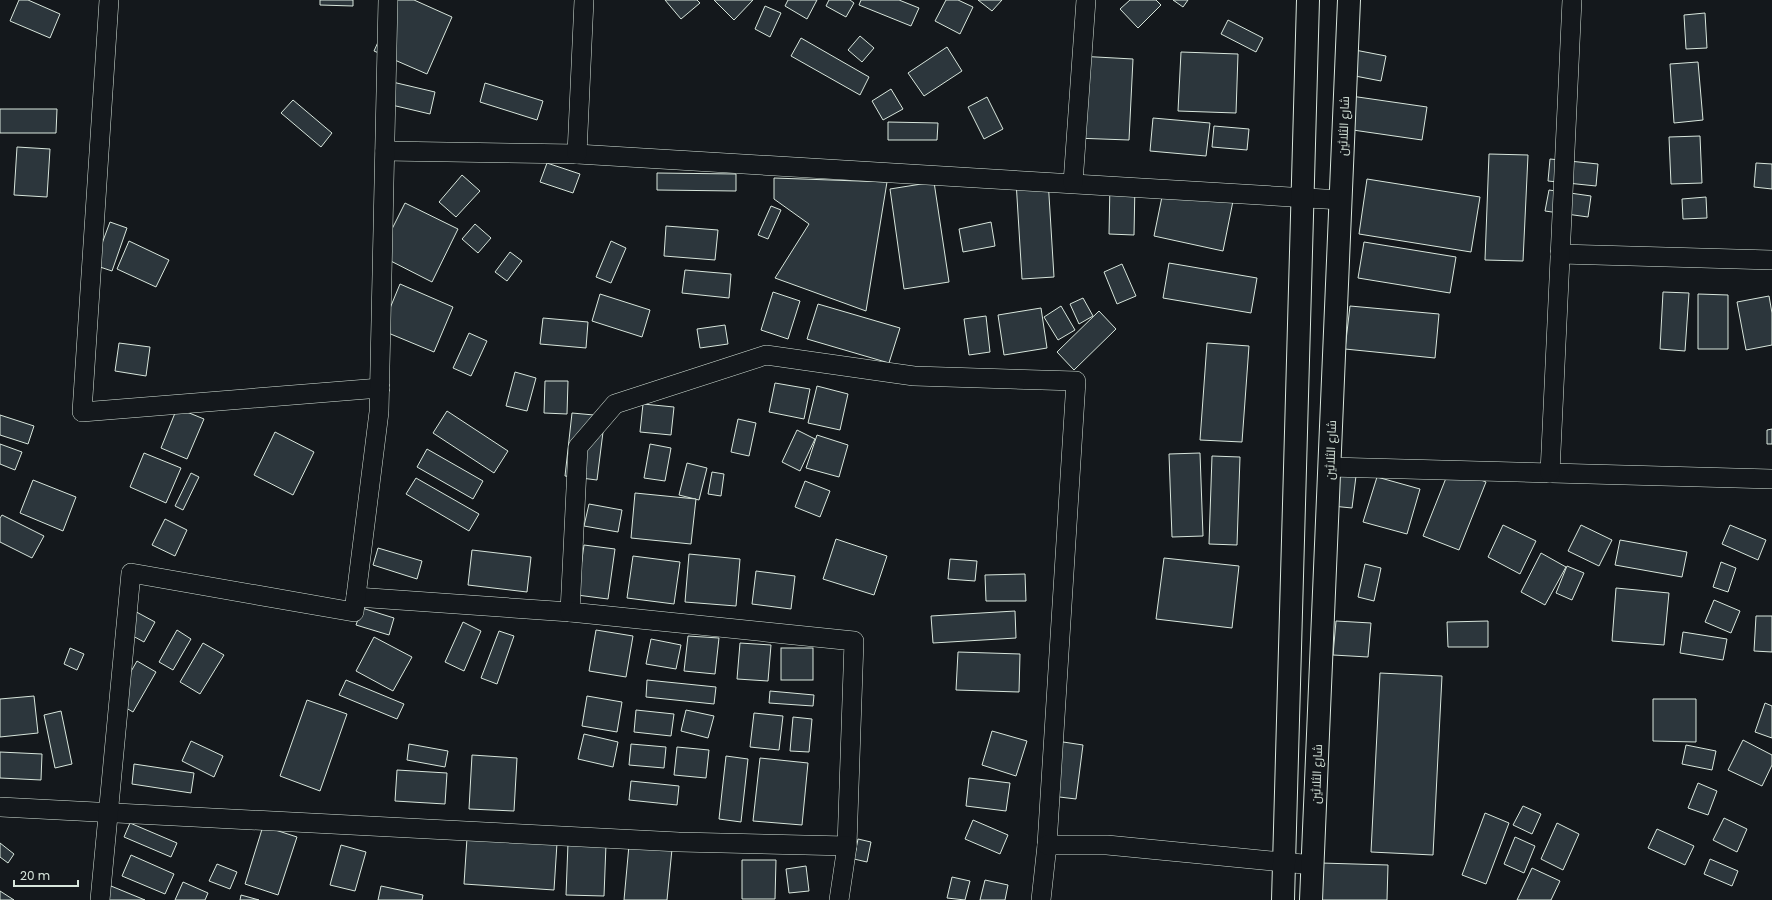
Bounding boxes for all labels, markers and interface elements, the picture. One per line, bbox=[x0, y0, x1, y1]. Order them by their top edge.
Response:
street label: شارع الثلاثين bbox=[1334, 96, 1353, 156]
street label: شارع الثلاثين bbox=[1321, 420, 1340, 480]
street label: شارع الثلاثين bbox=[1307, 744, 1326, 804]
scale bar bbox=[14, 862, 78, 888]
text: 20 m bbox=[20, 867, 50, 884]

